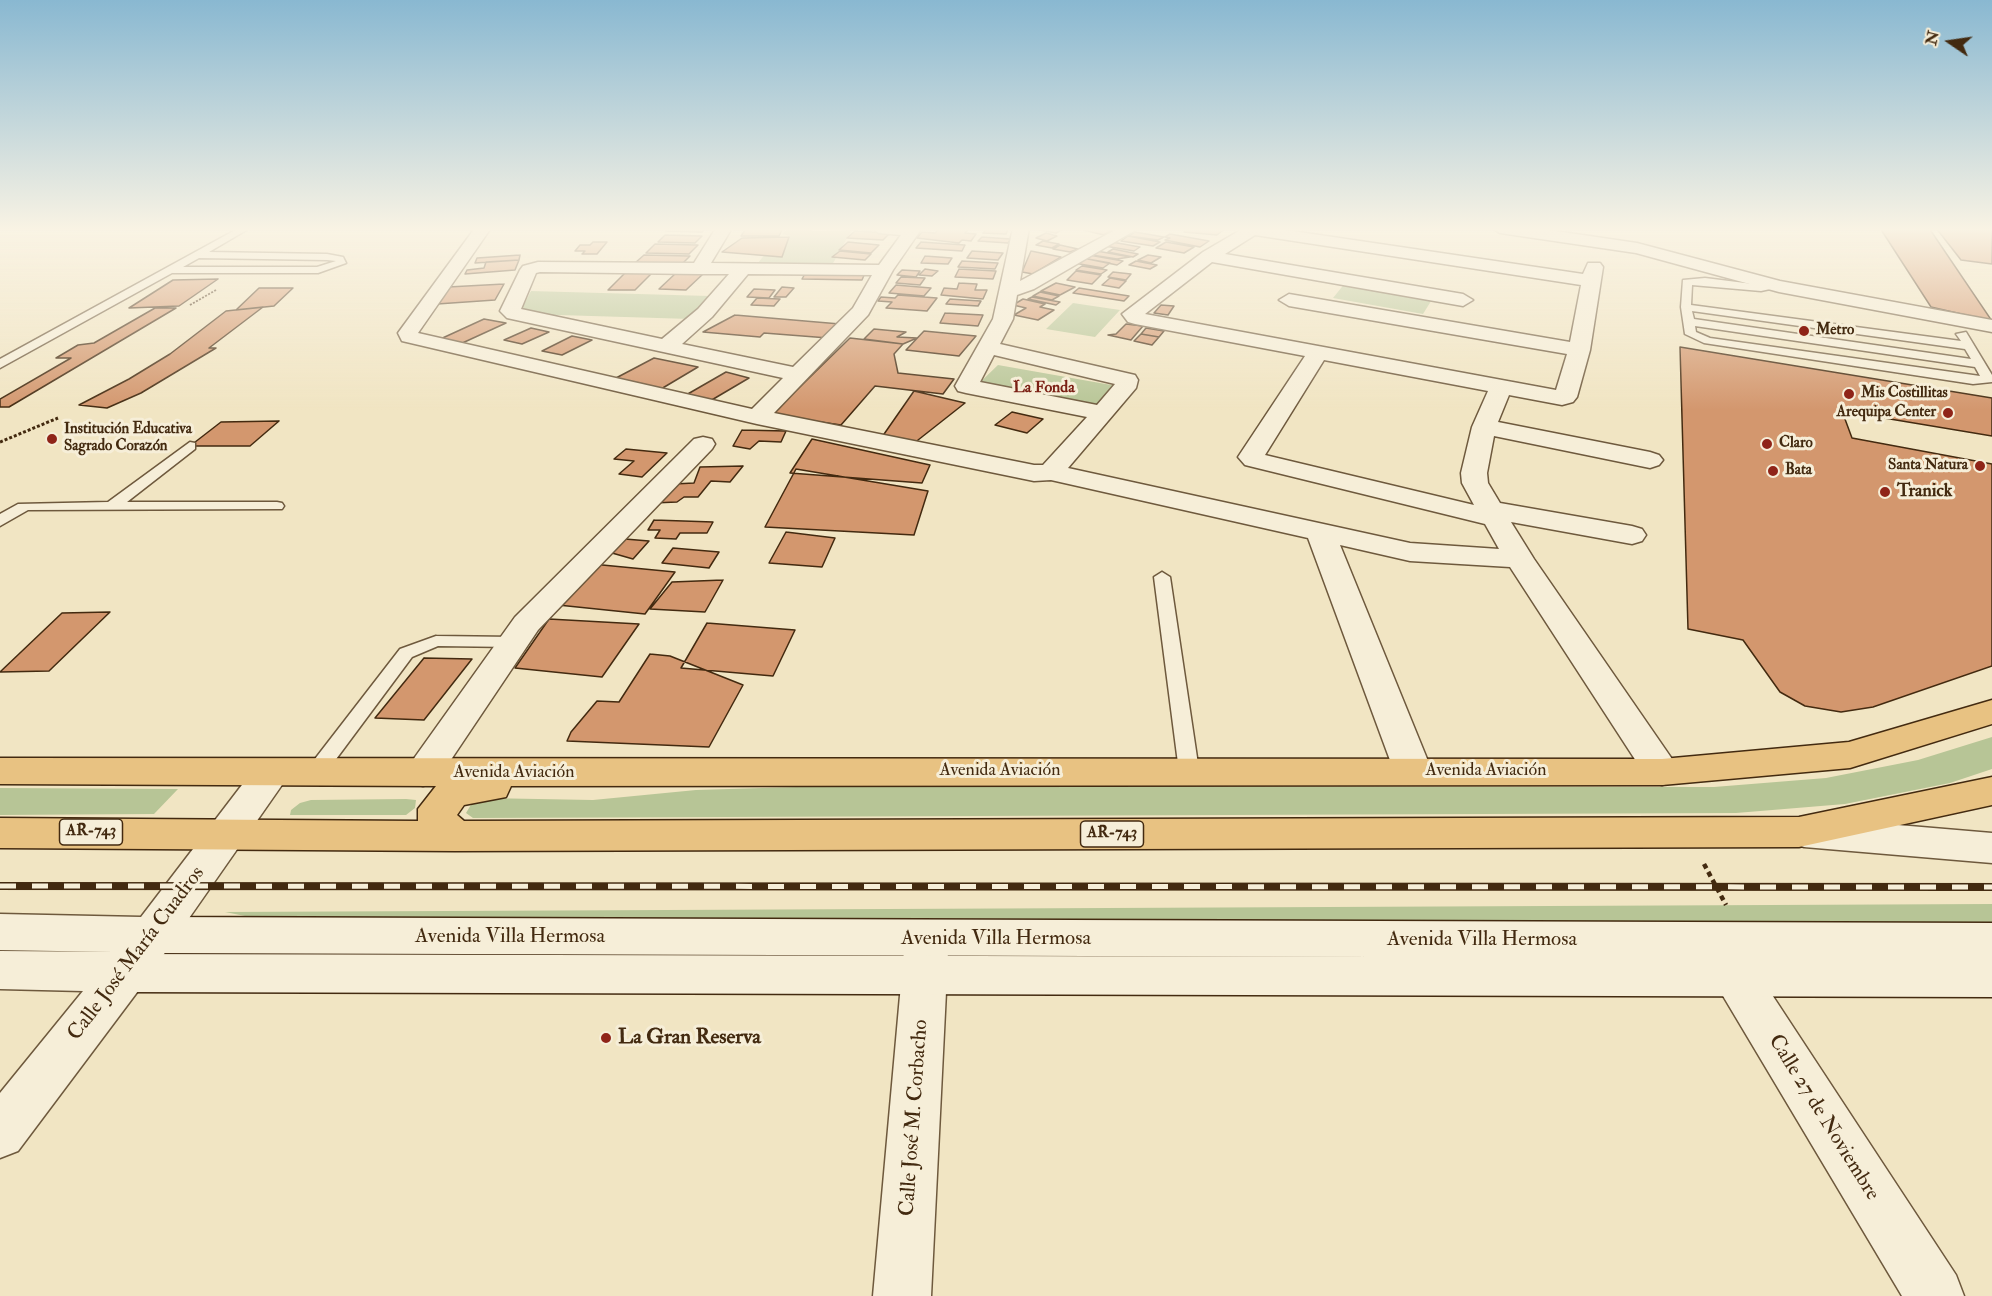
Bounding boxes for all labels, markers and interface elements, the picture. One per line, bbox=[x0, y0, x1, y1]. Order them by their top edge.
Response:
north arrow bbox=[1920, 12, 1980, 72]
text: N bbox=[1921, 29, 1944, 47]
place label: Metro bbox=[1816, 322, 1854, 340]
marker: Metro bbox=[1797, 324, 1811, 338]
district label: La Fonda bbox=[1013, 379, 1075, 399]
place label: Mis Costillitas bbox=[1861, 385, 1948, 403]
marker: Mis Costillitas bbox=[1842, 387, 1856, 401]
place label: Arequipa Center bbox=[1837, 404, 1936, 422]
marker: Arequipa Center bbox=[1941, 406, 1955, 420]
place label: Institución Educativa Sagrado Corazón bbox=[64, 421, 192, 456]
marker: Institución Educativa Sagrado Corazón bbox=[45, 432, 59, 446]
place label: Claro bbox=[1779, 435, 1813, 453]
marker: Claro bbox=[1760, 437, 1774, 451]
place label: Santa Natura bbox=[1888, 457, 1968, 475]
marker: Santa Natura bbox=[1973, 459, 1987, 473]
place label: Bata bbox=[1785, 462, 1812, 480]
marker: Bata bbox=[1766, 464, 1780, 478]
place label: Tranick bbox=[1897, 481, 1952, 503]
marker: Tranick bbox=[1878, 485, 1892, 499]
street label: Avenida Aviación bbox=[940, 760, 1060, 782]
street label: Avenida Aviación bbox=[1426, 760, 1546, 782]
street label: Avenida Aviación bbox=[454, 762, 574, 784]
road number: AR-743 bbox=[60, 819, 122, 845]
road number: AR-743 bbox=[1080, 821, 1144, 847]
street label: Calle José María Cuadros bbox=[63, 862, 211, 1046]
street label: Avenida Villa Hermosa bbox=[415, 924, 605, 950]
street label: Avenida Villa Hermosa bbox=[901, 926, 1091, 952]
street label: Avenida Villa Hermosa bbox=[1387, 927, 1577, 953]
street label: Calle José M. Corbacho bbox=[896, 1019, 934, 1217]
place label: La Gran Reserva bbox=[618, 1025, 761, 1051]
marker: La Gran Reserva bbox=[599, 1031, 613, 1045]
street label: Calle 27 de Noviembre bbox=[1762, 1031, 1884, 1205]

